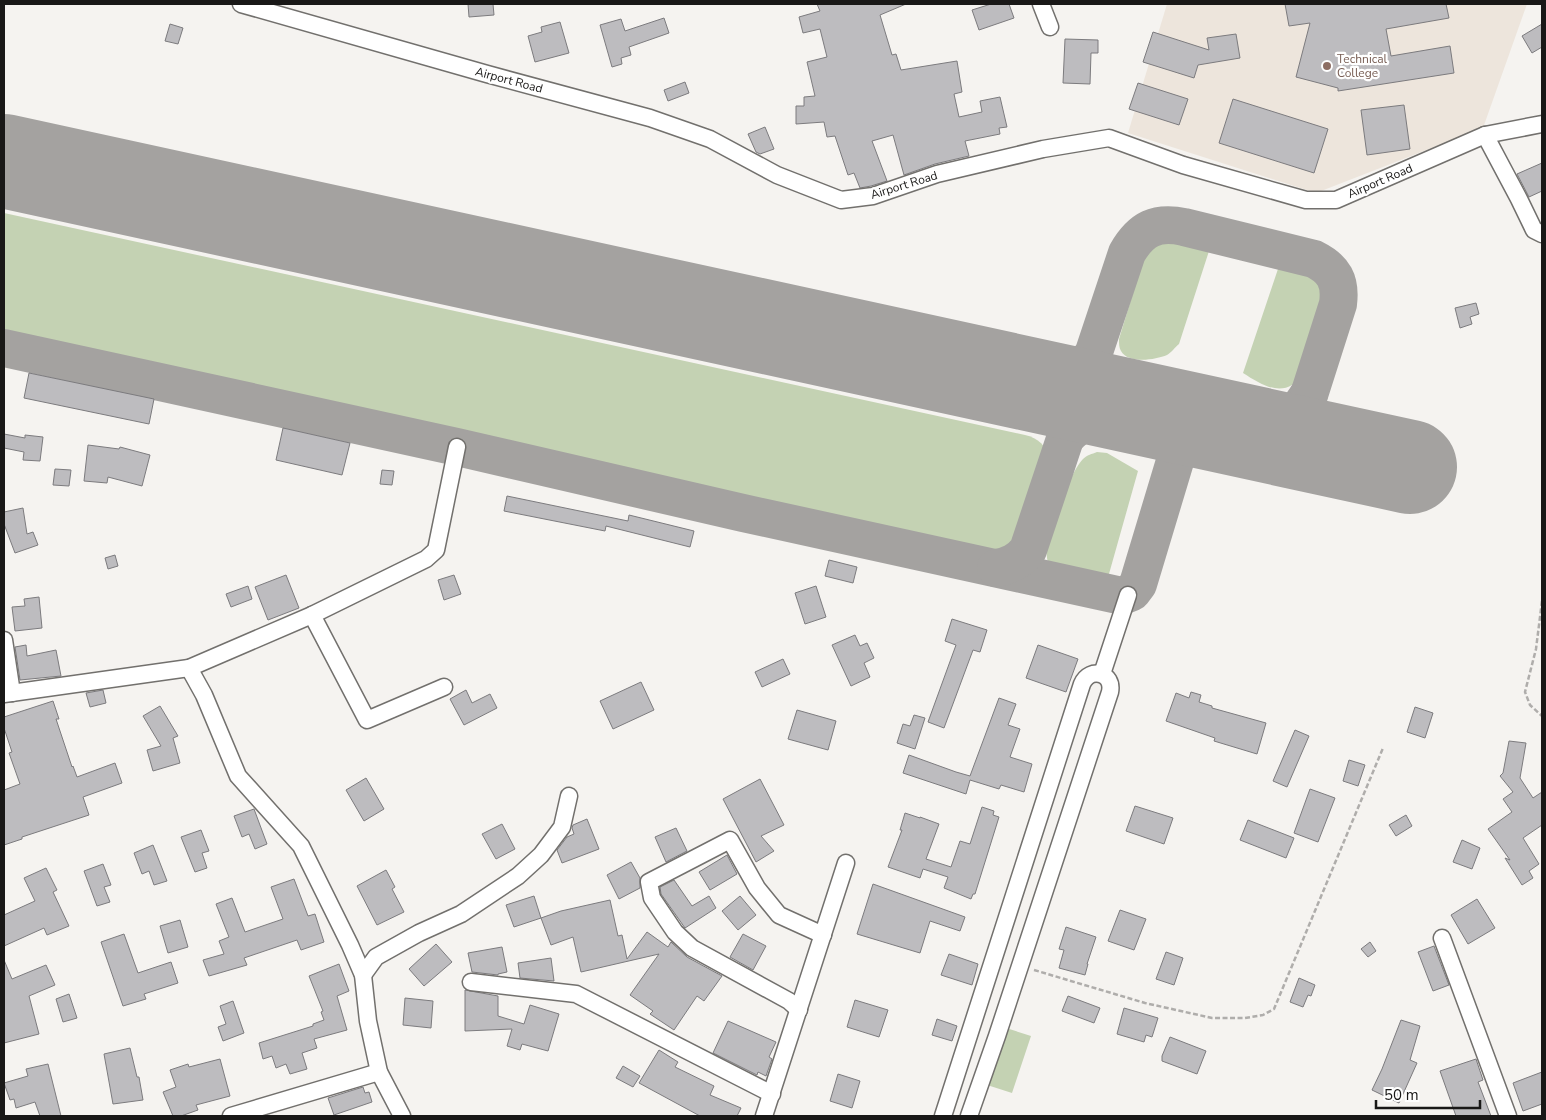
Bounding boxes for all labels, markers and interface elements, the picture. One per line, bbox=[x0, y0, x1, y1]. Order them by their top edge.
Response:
place label: Technical College bbox=[1337, 51, 1388, 81]
marker: Technical College bbox=[1321, 60, 1333, 72]
street label: Airport Road bbox=[473, 63, 545, 97]
street label: Airport Road bbox=[1345, 160, 1415, 202]
street label: Airport Road bbox=[869, 167, 939, 203]
scale bar bbox=[1376, 1078, 1480, 1110]
text: 50 m bbox=[1384, 1085, 1419, 1105]

